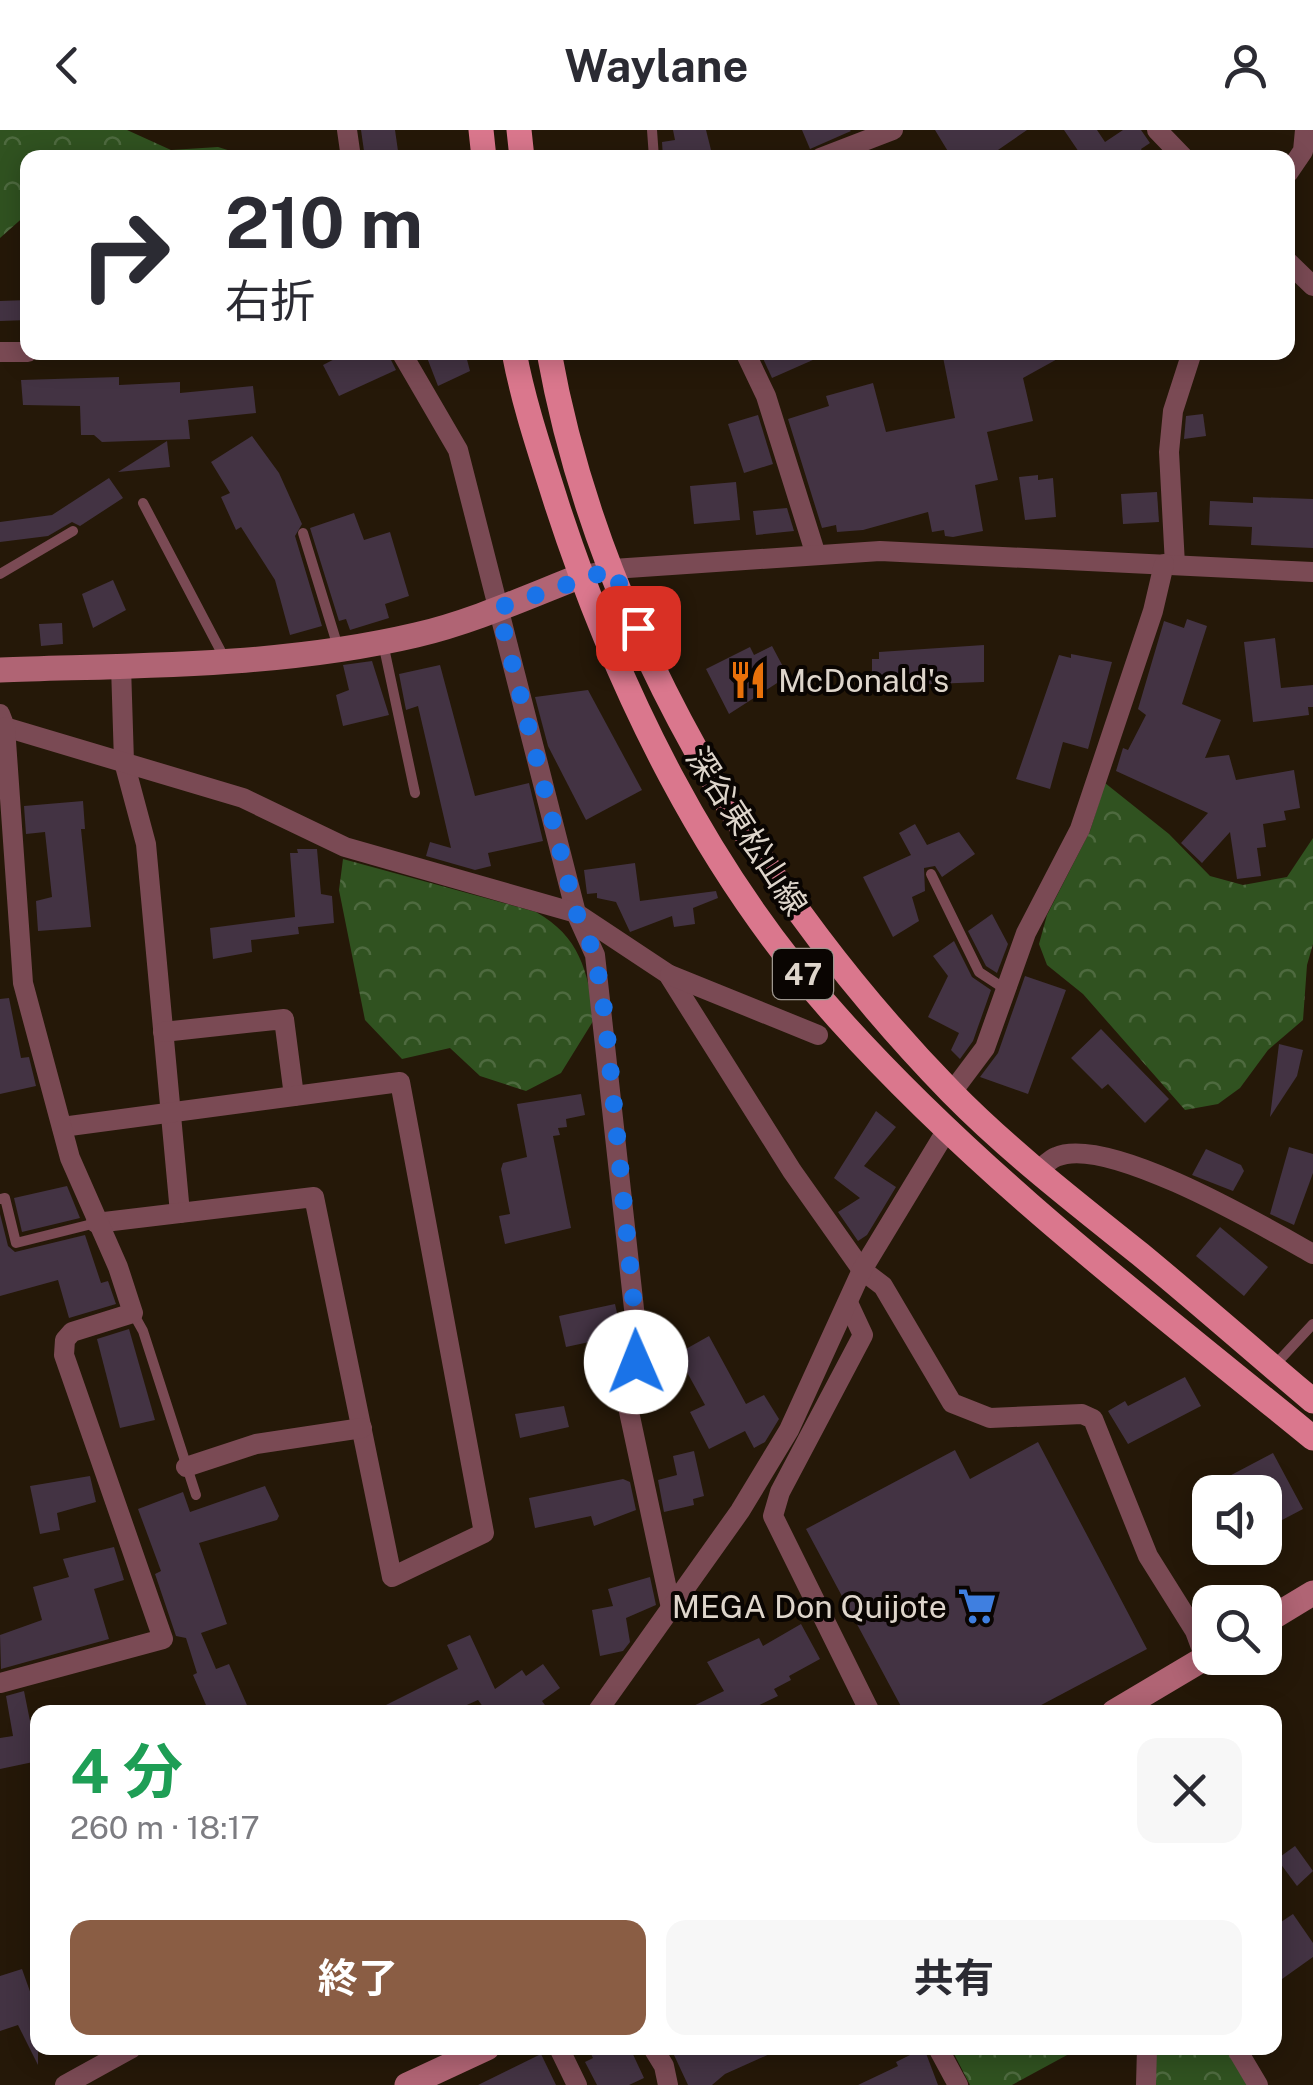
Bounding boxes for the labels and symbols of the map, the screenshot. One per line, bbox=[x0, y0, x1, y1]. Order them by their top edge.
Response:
pin bbox=[596, 586, 681, 671]
restaurant icon: McDonald's bbox=[727, 659, 769, 701]
place label: McDonald's bbox=[778, 662, 949, 699]
street label: 深谷東松山線 bbox=[679, 740, 815, 922]
road number: 47 bbox=[773, 949, 833, 999]
position arrow bbox=[584, 1310, 688, 1414]
supermarket icon: MEGA Don Quijote bbox=[956, 1585, 998, 1627]
place label: MEGA Don Quijote bbox=[672, 1588, 947, 1625]

